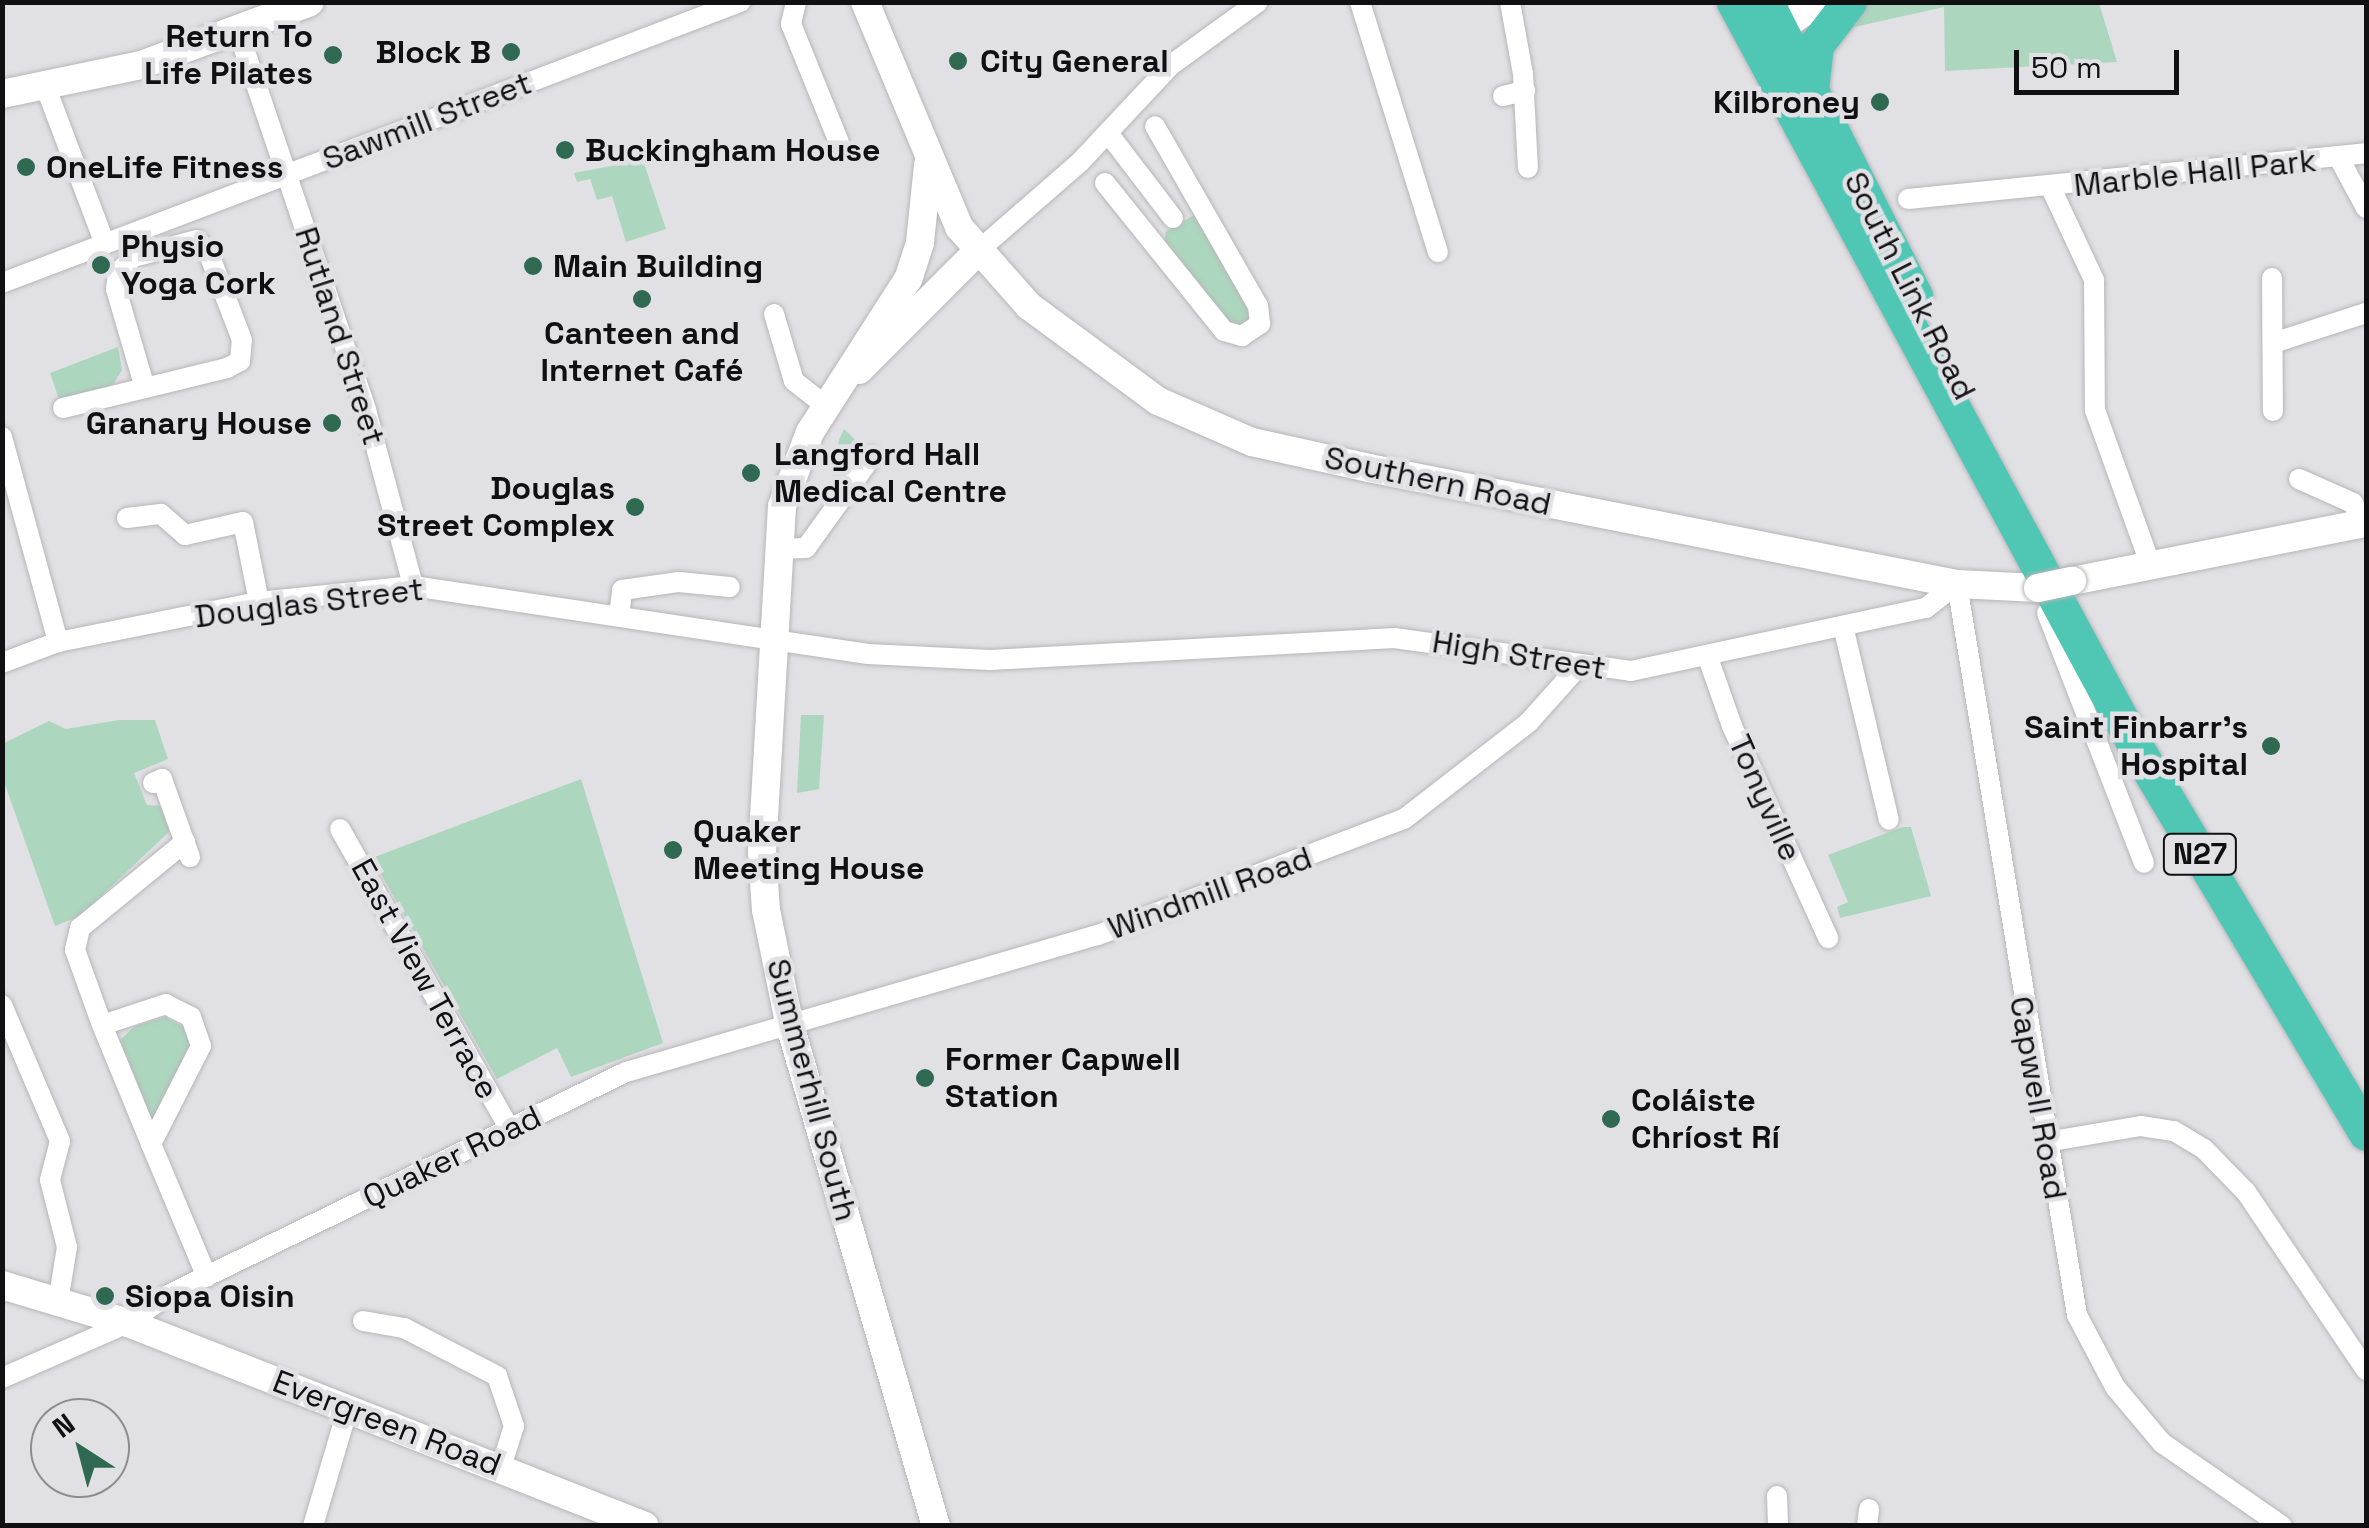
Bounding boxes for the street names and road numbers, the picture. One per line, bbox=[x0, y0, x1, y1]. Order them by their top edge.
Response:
street label: Sawmill Street bbox=[317, 64, 537, 178]
street label: Marble Hall Park bbox=[2072, 141, 2318, 205]
street label: South Link Road bbox=[1836, 166, 1984, 406]
street label: Rutland Street bbox=[287, 222, 393, 450]
street label: Southern Road bbox=[1321, 438, 1555, 524]
street label: Douglas Street bbox=[192, 570, 426, 636]
street label: High Street bbox=[1430, 622, 1608, 688]
street label: Tonyville bbox=[1720, 729, 1810, 867]
road number: N27 bbox=[2162, 829, 2238, 879]
street label: Windmill Road bbox=[1103, 838, 1317, 948]
street label: East View Terrace bbox=[343, 852, 507, 1106]
street label: Summerhill South bbox=[759, 955, 865, 1225]
street label: Capwell Road bbox=[2001, 993, 2075, 1203]
street label: Quaker Road bbox=[357, 1097, 547, 1217]
street label: Evergreen Road bbox=[267, 1362, 507, 1484]

